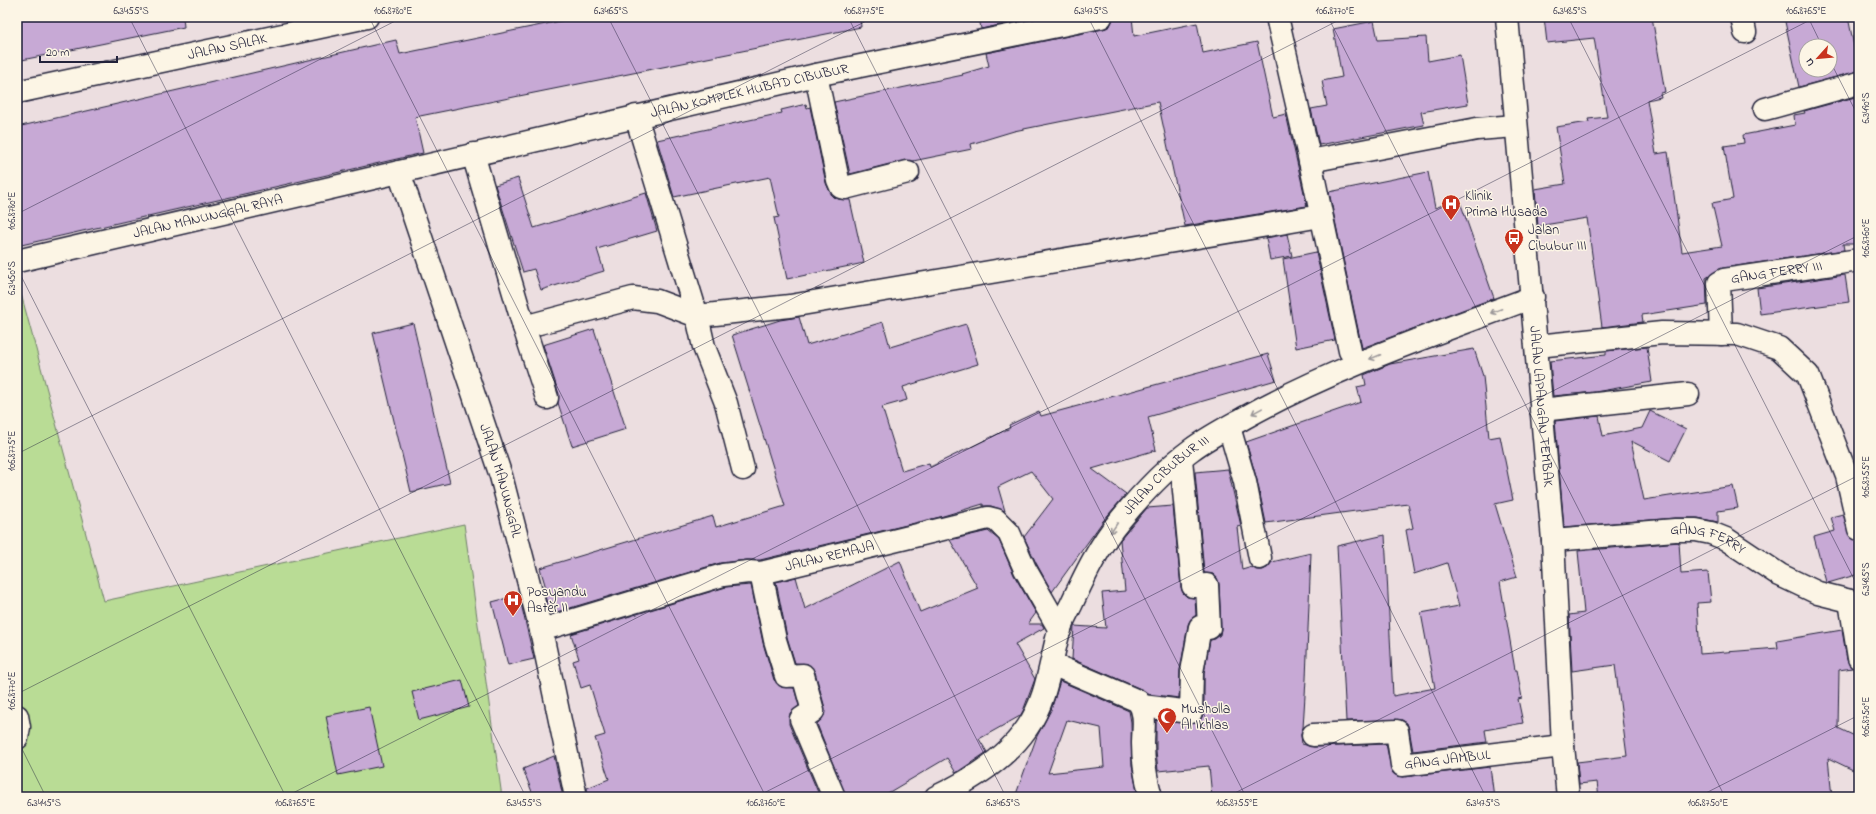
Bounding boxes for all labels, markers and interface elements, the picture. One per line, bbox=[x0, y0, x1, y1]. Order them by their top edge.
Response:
text: 6.3455°S bbox=[113, 4, 149, 19]
text: 106.8780°E bbox=[374, 4, 412, 19]
text: 6.3465°S bbox=[594, 4, 629, 19]
text: 106.8775°E bbox=[844, 4, 884, 19]
text: 6.3475°S bbox=[1074, 4, 1108, 19]
text: 106.8770°E bbox=[1316, 4, 1355, 19]
text: 6.3485°S bbox=[1553, 4, 1587, 19]
text: 106.8765°E bbox=[1786, 4, 1826, 19]
street label: JALAN SALAK bbox=[186, 28, 269, 66]
scale bar bbox=[40, 38, 117, 64]
north arrow bbox=[1798, 38, 1838, 78]
text: 20 m bbox=[46, 44, 69, 62]
text: U bbox=[1801, 55, 1819, 69]
street label: JALAN KOMPLEK HUBAD CIBUBUR bbox=[649, 58, 850, 124]
text: 6.3490°S bbox=[1859, 92, 1874, 124]
place label: Klinik Prima Husada bbox=[1465, 186, 1547, 223]
street label: JALAN MANUNGGAL RAYA bbox=[131, 189, 285, 244]
text: 106.8780°E bbox=[5, 192, 20, 230]
hospital icon: Klinik Prima Husada bbox=[1440, 193, 1462, 221]
text: 106.8760°E bbox=[1859, 218, 1874, 258]
place label: Jalan Cibubur III bbox=[1528, 220, 1587, 257]
bus stop icon: Jalan Cibubur III bbox=[1503, 227, 1525, 255]
street label: GANG FERRY III bbox=[1729, 255, 1824, 289]
text: 6.3450°S bbox=[5, 261, 20, 295]
one-way arrow bbox=[1490, 308, 1503, 315]
street label: JALAN LAPANGAN TEMBAK bbox=[1524, 325, 1559, 488]
one-way arrow bbox=[1369, 354, 1381, 362]
one-way arrow bbox=[1251, 408, 1263, 416]
street label: JALAN MANUNGGAL bbox=[474, 421, 527, 541]
street label: JALAN CIBUBUR III bbox=[1118, 430, 1213, 520]
text: 106.8775°E bbox=[5, 431, 20, 471]
text: 106.8755°E bbox=[1859, 456, 1874, 498]
street label: GANG FERRY bbox=[1669, 519, 1750, 560]
one-way arrow bbox=[1110, 522, 1118, 533]
street label: JALAN REMAJA bbox=[783, 535, 876, 577]
text: 6.3485°S bbox=[1859, 562, 1874, 596]
place label: Posyandu Aster II bbox=[527, 582, 587, 619]
hospital icon: Posyandu Aster II bbox=[502, 589, 524, 617]
text: 106.8770°E bbox=[5, 672, 20, 711]
text: 106.8750°E bbox=[1859, 697, 1874, 737]
place label: Musholla Al Ikhlas bbox=[1181, 699, 1230, 736]
mosque icon: Musholla Al Ikhlas bbox=[1156, 706, 1178, 734]
street label: GANG JAMBUL bbox=[1403, 744, 1492, 775]
text: 6.3445°S bbox=[27, 796, 61, 811]
text: 106.8765°E bbox=[275, 796, 315, 811]
text: 6.3455°S bbox=[506, 796, 542, 811]
text: 106.8760°E bbox=[746, 796, 786, 811]
text: 6.3465°S bbox=[986, 796, 1021, 811]
text: 106.8755°E bbox=[1216, 796, 1258, 811]
text: 6.3475°S bbox=[1466, 796, 1500, 811]
text: 106.8750°E bbox=[1688, 796, 1728, 811]

